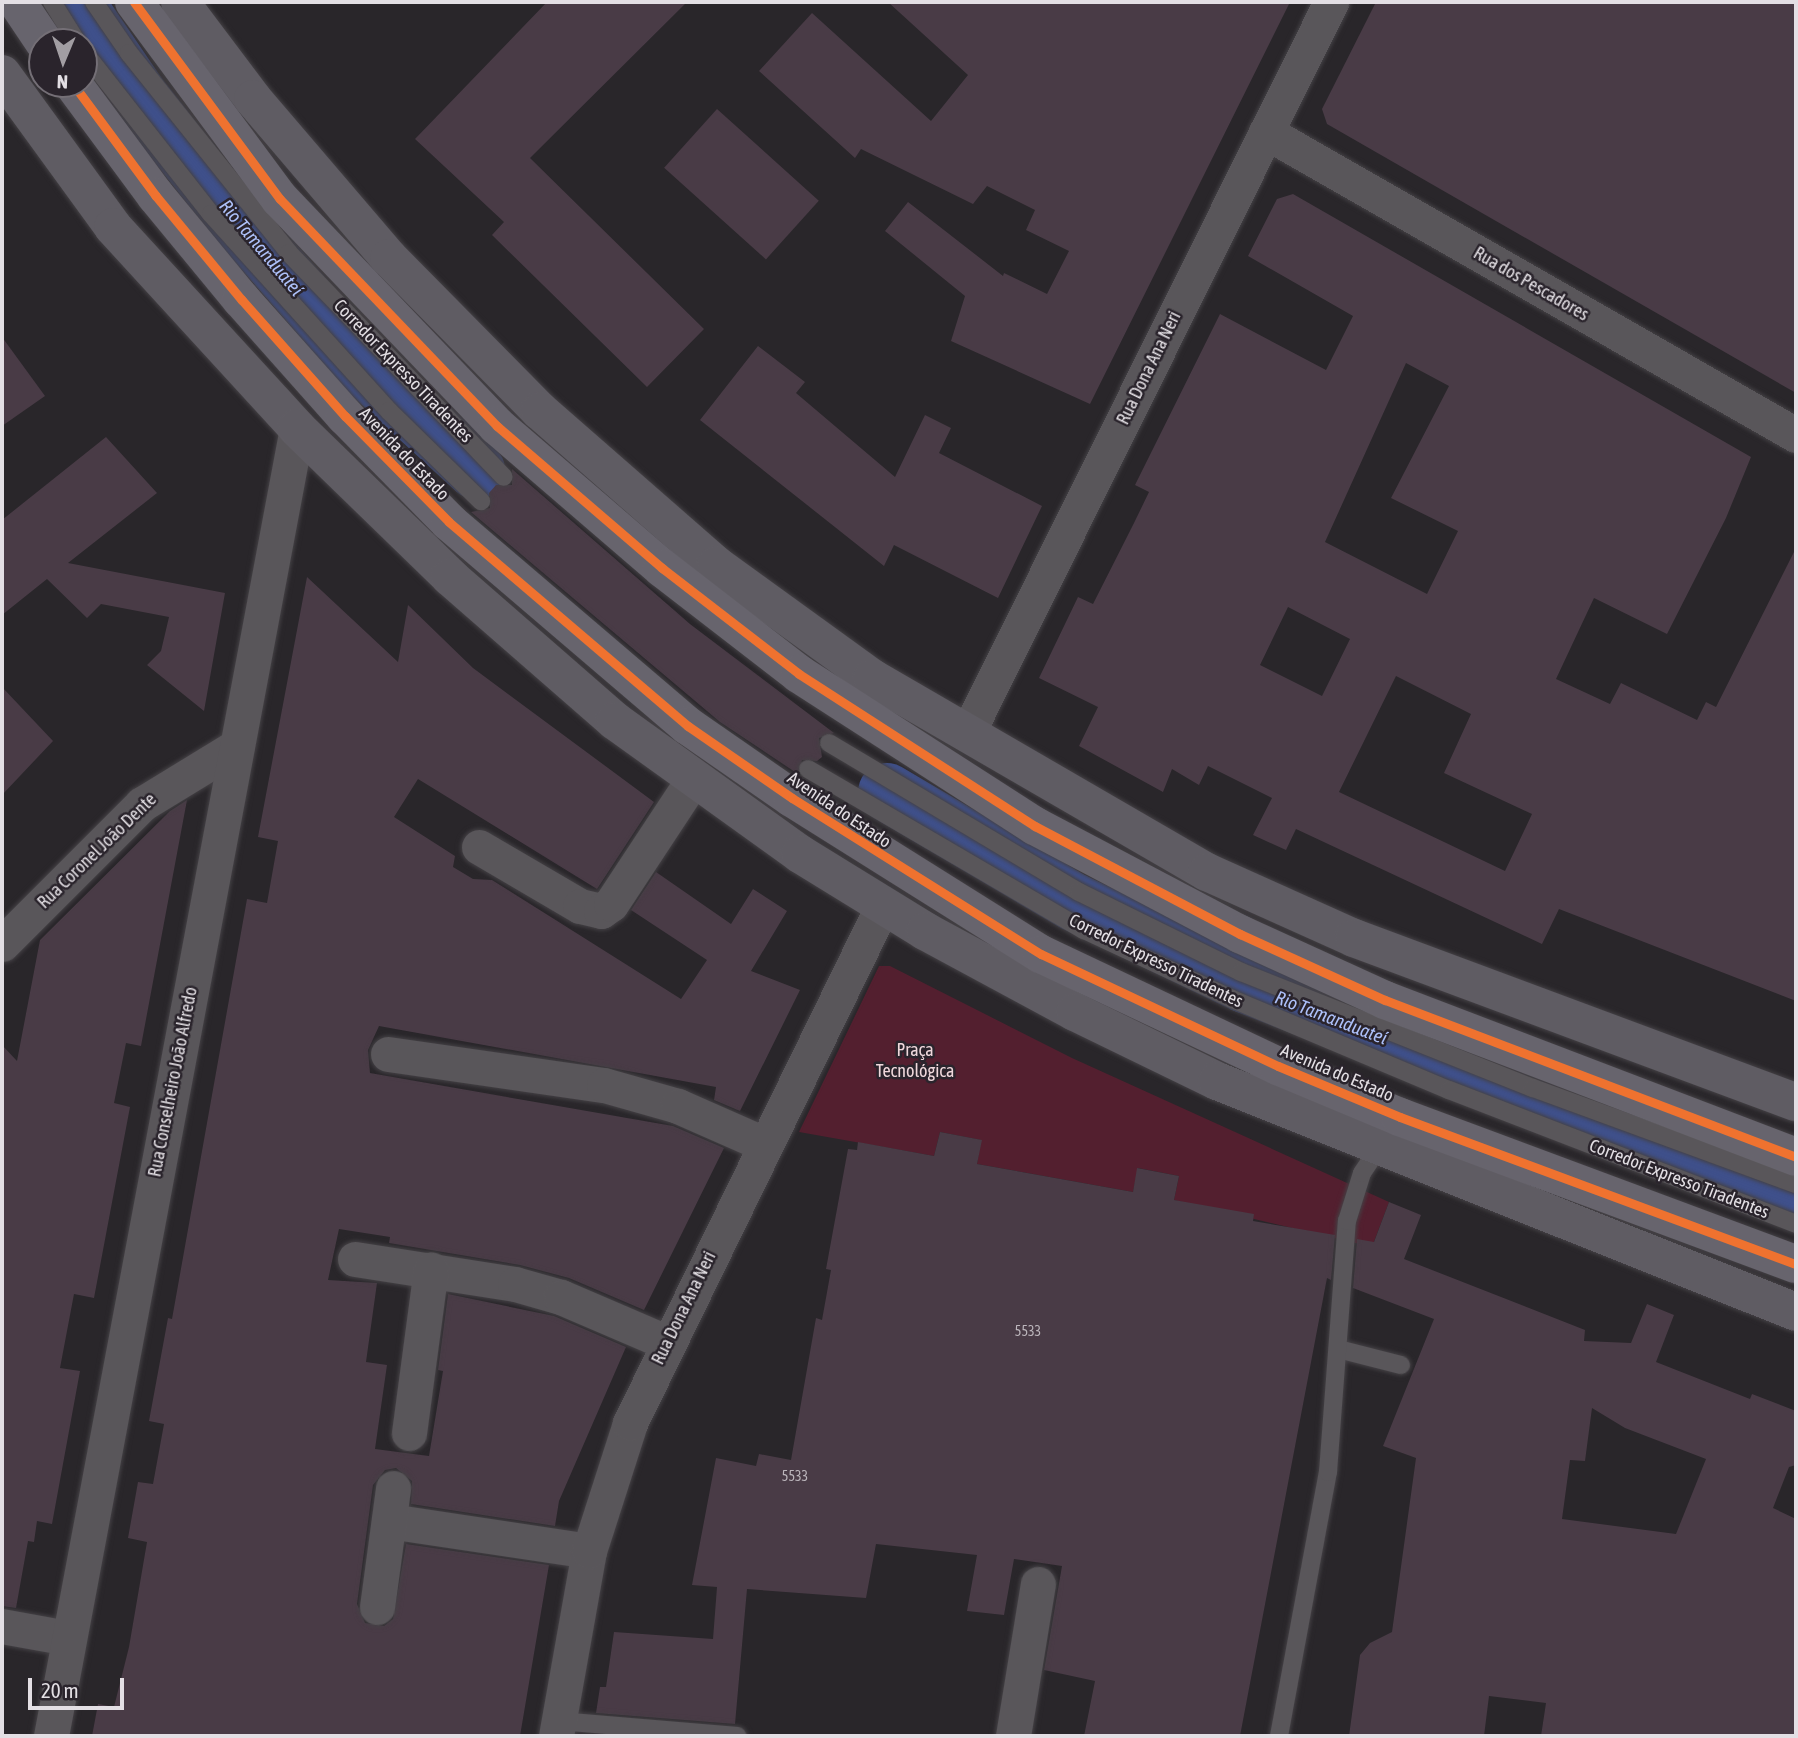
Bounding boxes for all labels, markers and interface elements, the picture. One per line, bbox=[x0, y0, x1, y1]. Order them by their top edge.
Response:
north arrow bbox=[28, 28, 98, 98]
text: N bbox=[56, 71, 68, 93]
water label: Rio Tamanduateí bbox=[214, 195, 308, 301]
street label: Rua dos Pescadores bbox=[1470, 242, 1592, 326]
street label: Corredor Expresso Tiradentes bbox=[329, 295, 477, 447]
street label: Rua Dona Ana Neri bbox=[1112, 308, 1186, 428]
street label: Avenida do Estado bbox=[354, 403, 454, 505]
street label: Avenida do Estado bbox=[783, 767, 895, 853]
street label: Rua Coronel João Dente bbox=[33, 789, 161, 913]
street label: Corredor Expresso Tiradentes bbox=[1066, 910, 1246, 1012]
street label: Rua Conselheiro João Alfredo bbox=[144, 985, 202, 1179]
water label: Rio Tamanduateí bbox=[1272, 986, 1390, 1050]
park label: Praça Tecnológica bbox=[876, 1040, 954, 1082]
street label: Avenida do Estado bbox=[1277, 1040, 1397, 1106]
street label: Corredor Expresso Tiradentes bbox=[1586, 1135, 1772, 1223]
street label: Rua Dona Ana Neri bbox=[647, 1248, 721, 1368]
house number: 5533 bbox=[1015, 1323, 1041, 1339]
house number: 5533 bbox=[782, 1468, 808, 1484]
scale bar bbox=[32, 1664, 128, 1708]
text: 20 m bbox=[41, 1678, 79, 1702]

